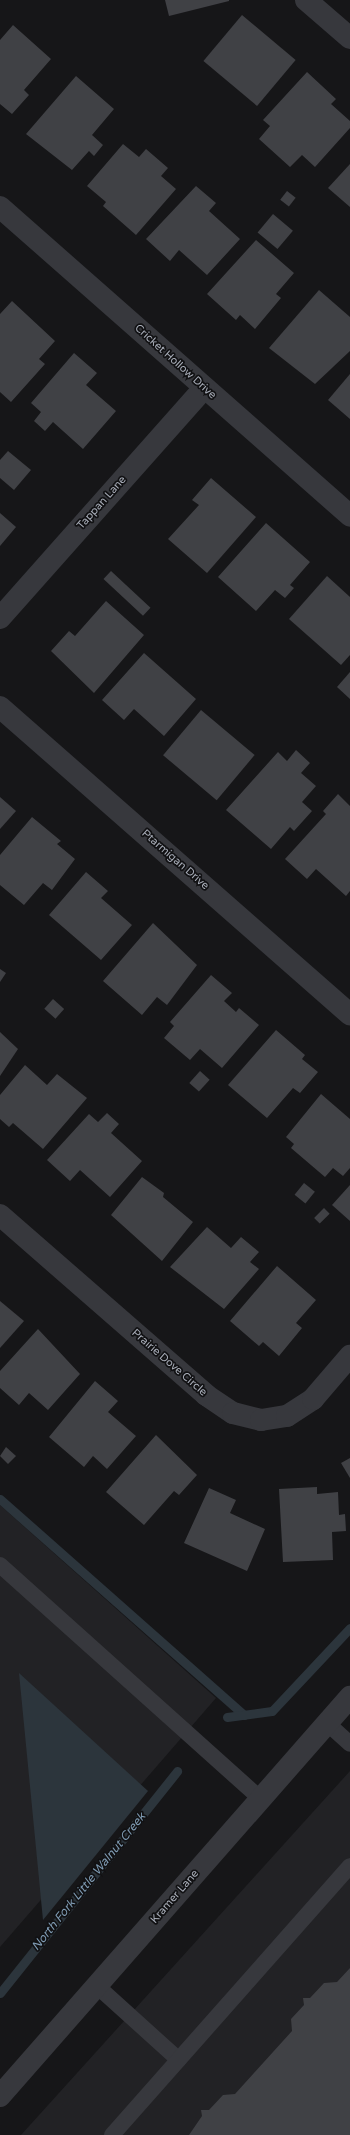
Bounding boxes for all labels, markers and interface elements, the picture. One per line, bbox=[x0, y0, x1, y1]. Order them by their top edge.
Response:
street label: Cricket Hollow Drive bbox=[132, 322, 218, 402]
street label: Tappan Lane bbox=[75, 474, 129, 532]
street label: Ptarmigan Drive bbox=[139, 827, 211, 893]
street label: Prairie Dove Circle bbox=[129, 1327, 209, 1399]
water label: North Fork Little Walnut Creek bbox=[29, 1810, 149, 1954]
street label: Kramer Lane bbox=[148, 1868, 202, 1926]

